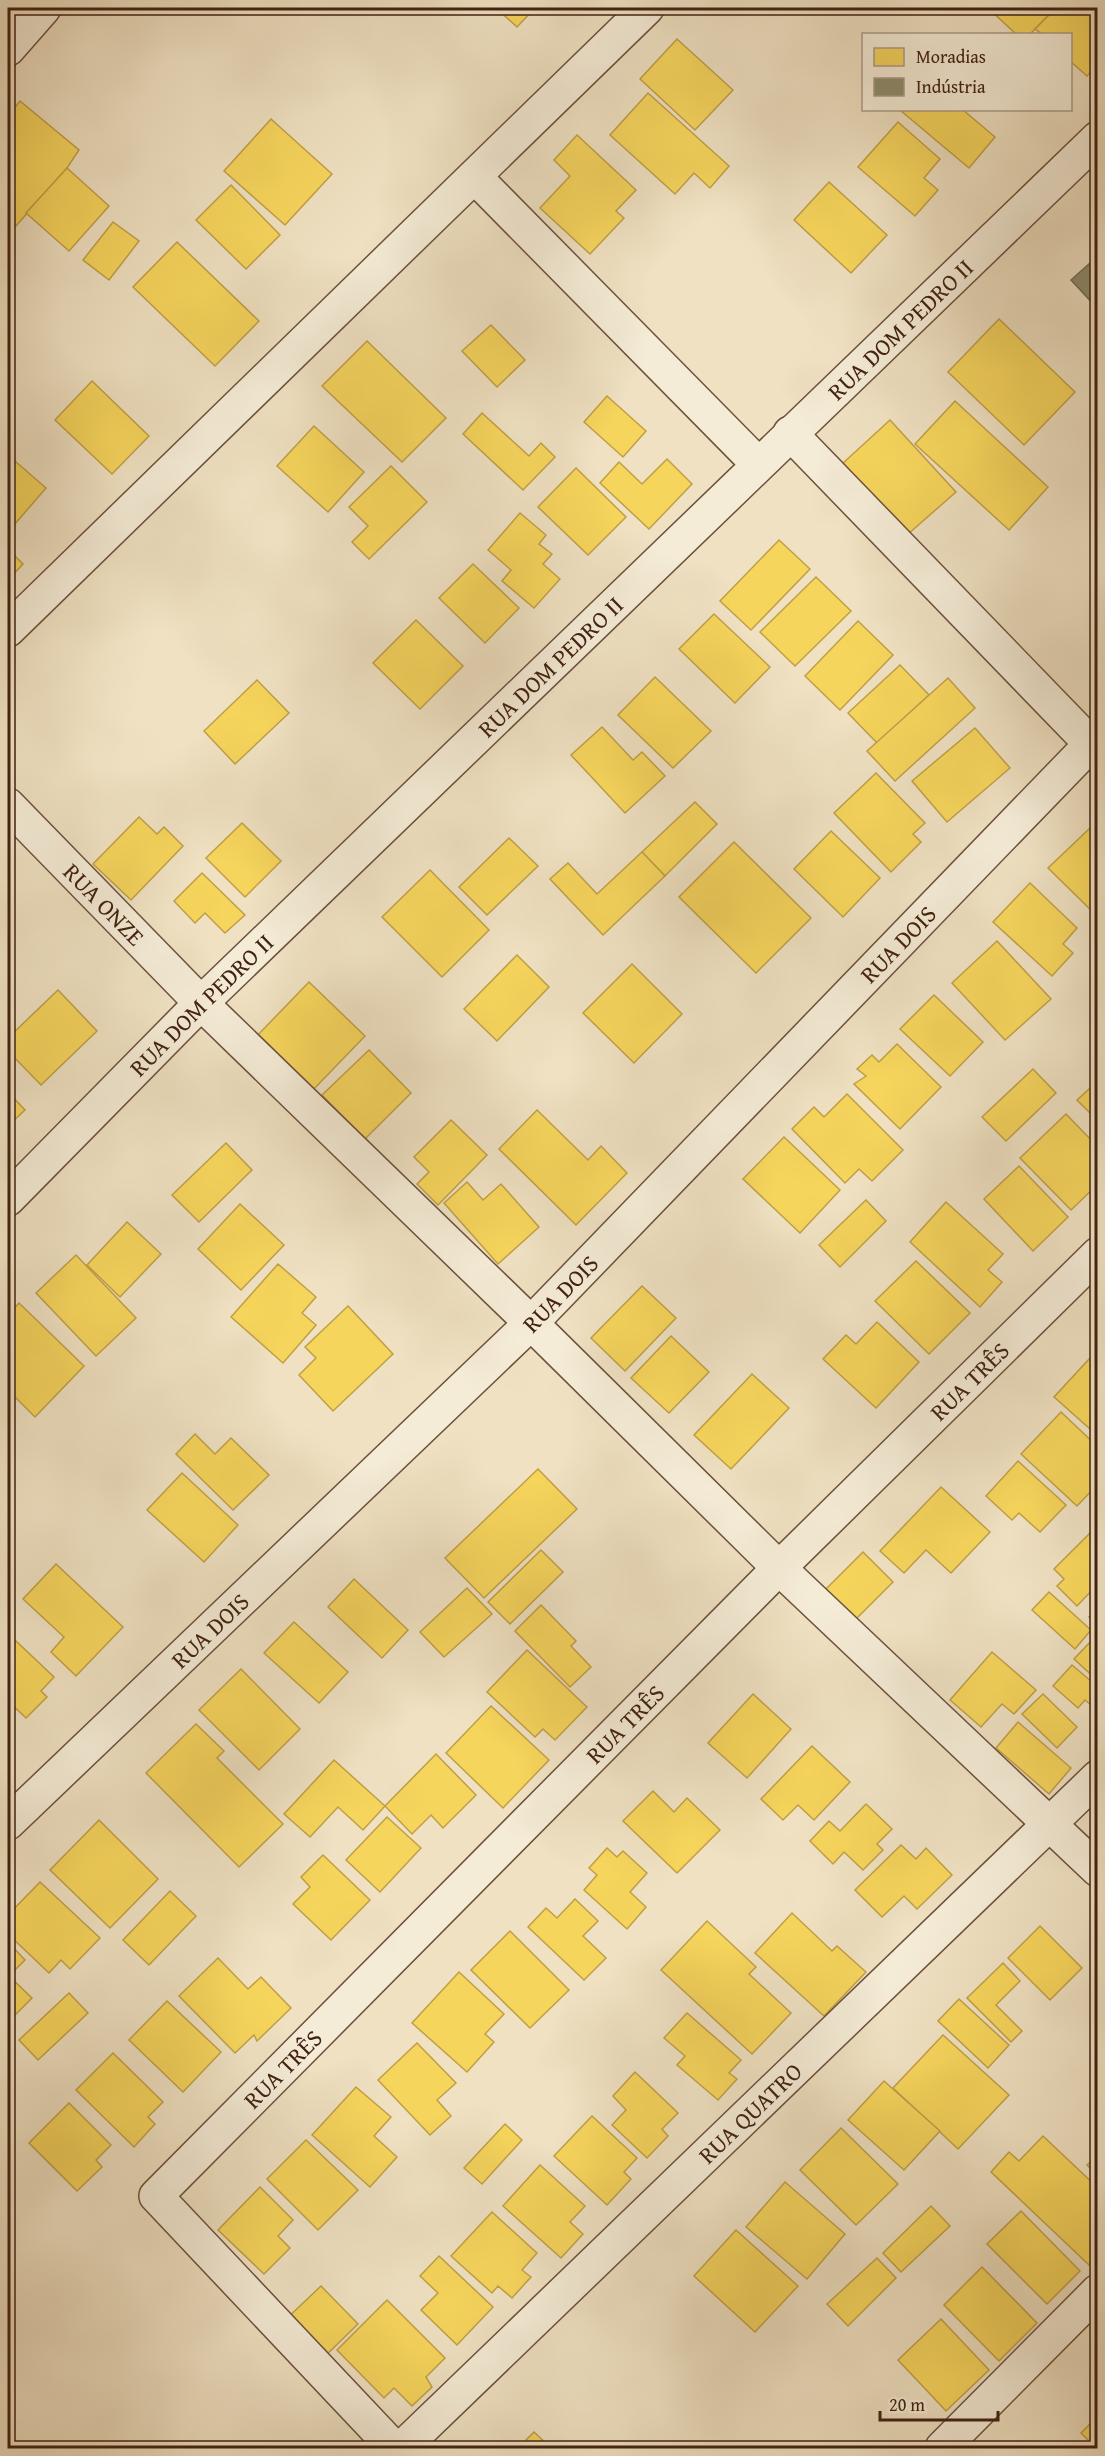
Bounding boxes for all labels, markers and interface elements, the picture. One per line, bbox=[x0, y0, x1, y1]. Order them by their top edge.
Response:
legend bbox=[862, 33, 1072, 111]
text: Moradias bbox=[916, 43, 986, 70]
text: Indústria bbox=[916, 73, 986, 100]
street label: RUA DOM PEDRO II bbox=[819, 250, 981, 408]
street label: RUA DOM PEDRO II bbox=[469, 588, 631, 745]
street label: RUA ONZE bbox=[56, 855, 153, 953]
street label: RUA DOIS bbox=[852, 897, 944, 991]
street label: RUA DOM PEDRO II bbox=[121, 925, 281, 1084]
street label: RUA DOIS bbox=[514, 1246, 606, 1340]
street label: RUA TRÊS bbox=[921, 1333, 1017, 1428]
street label: RUA DOIS bbox=[163, 1584, 257, 1676]
street label: RUA TRÊS bbox=[577, 1676, 672, 1771]
street label: RUA TRÊS bbox=[235, 2021, 330, 2116]
street label: RUA QUATRO bbox=[690, 2054, 810, 2171]
scale bar bbox=[880, 2384, 998, 2422]
text: 20 m bbox=[889, 2391, 925, 2418]

